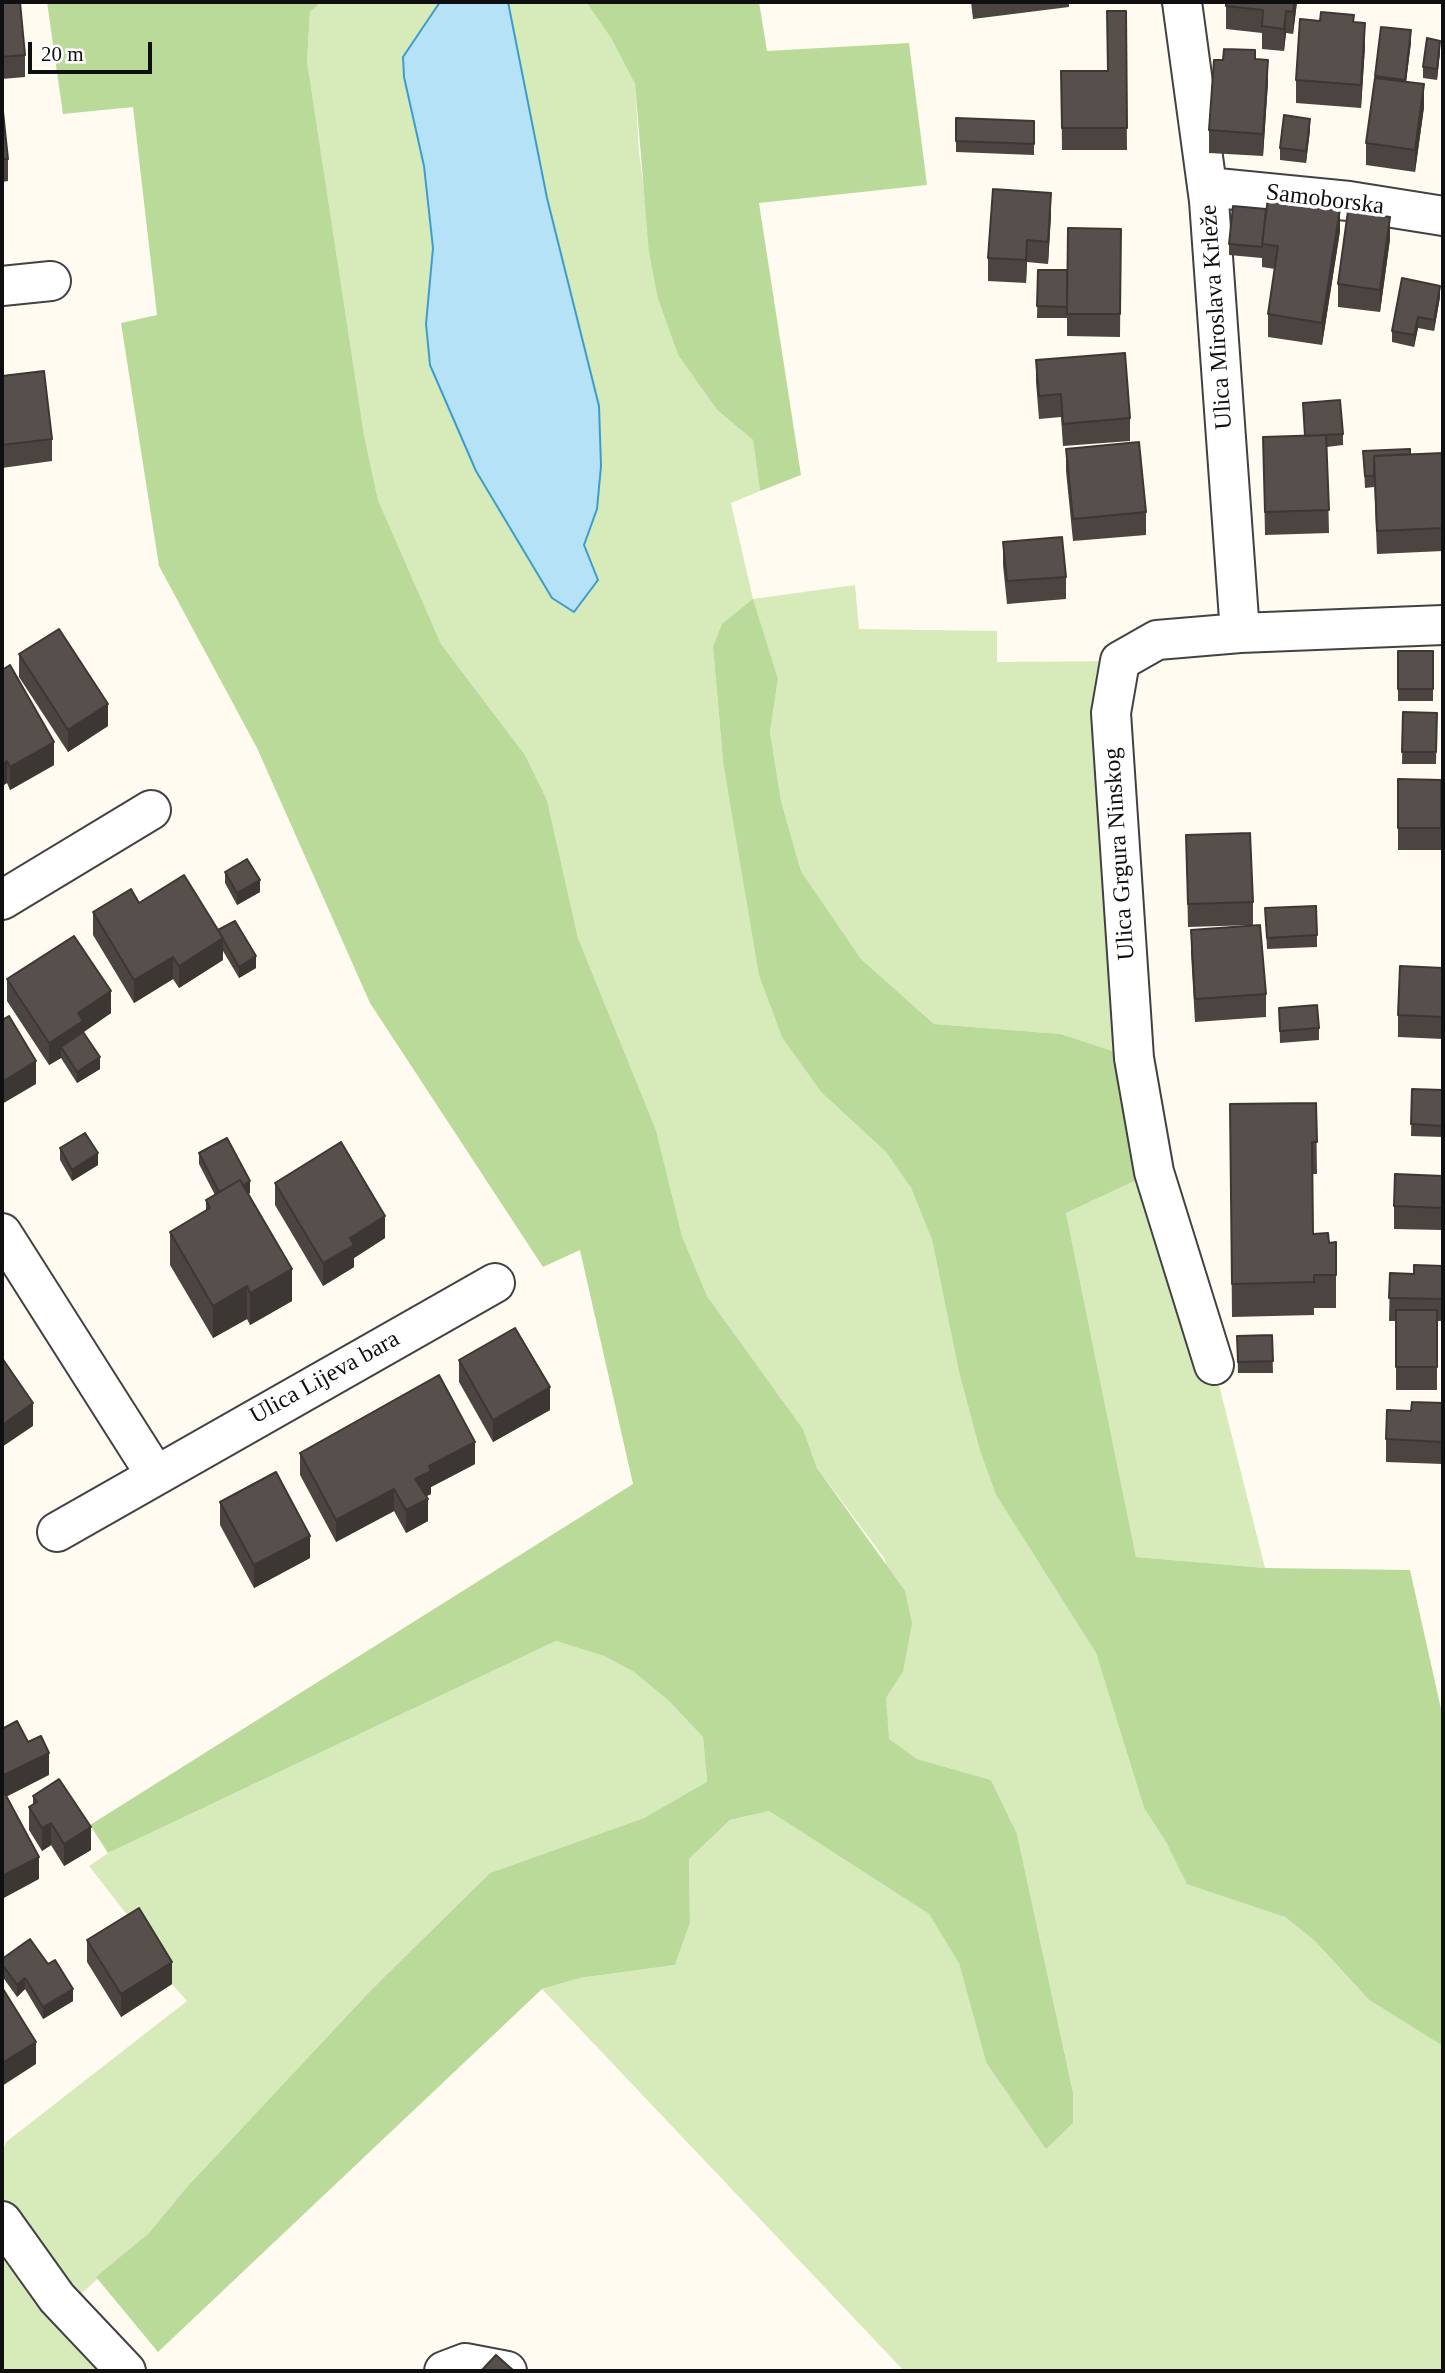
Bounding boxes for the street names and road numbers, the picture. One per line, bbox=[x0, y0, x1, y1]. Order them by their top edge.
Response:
street label: Samoborska bbox=[1264, 178, 1386, 222]
street label: Ulica Miroslava Krleže bbox=[1195, 204, 1239, 430]
street label: Ulica Grgura Ninskog bbox=[1098, 747, 1142, 961]
street label: Ulica Lijeva bara bbox=[245, 1325, 405, 1431]

